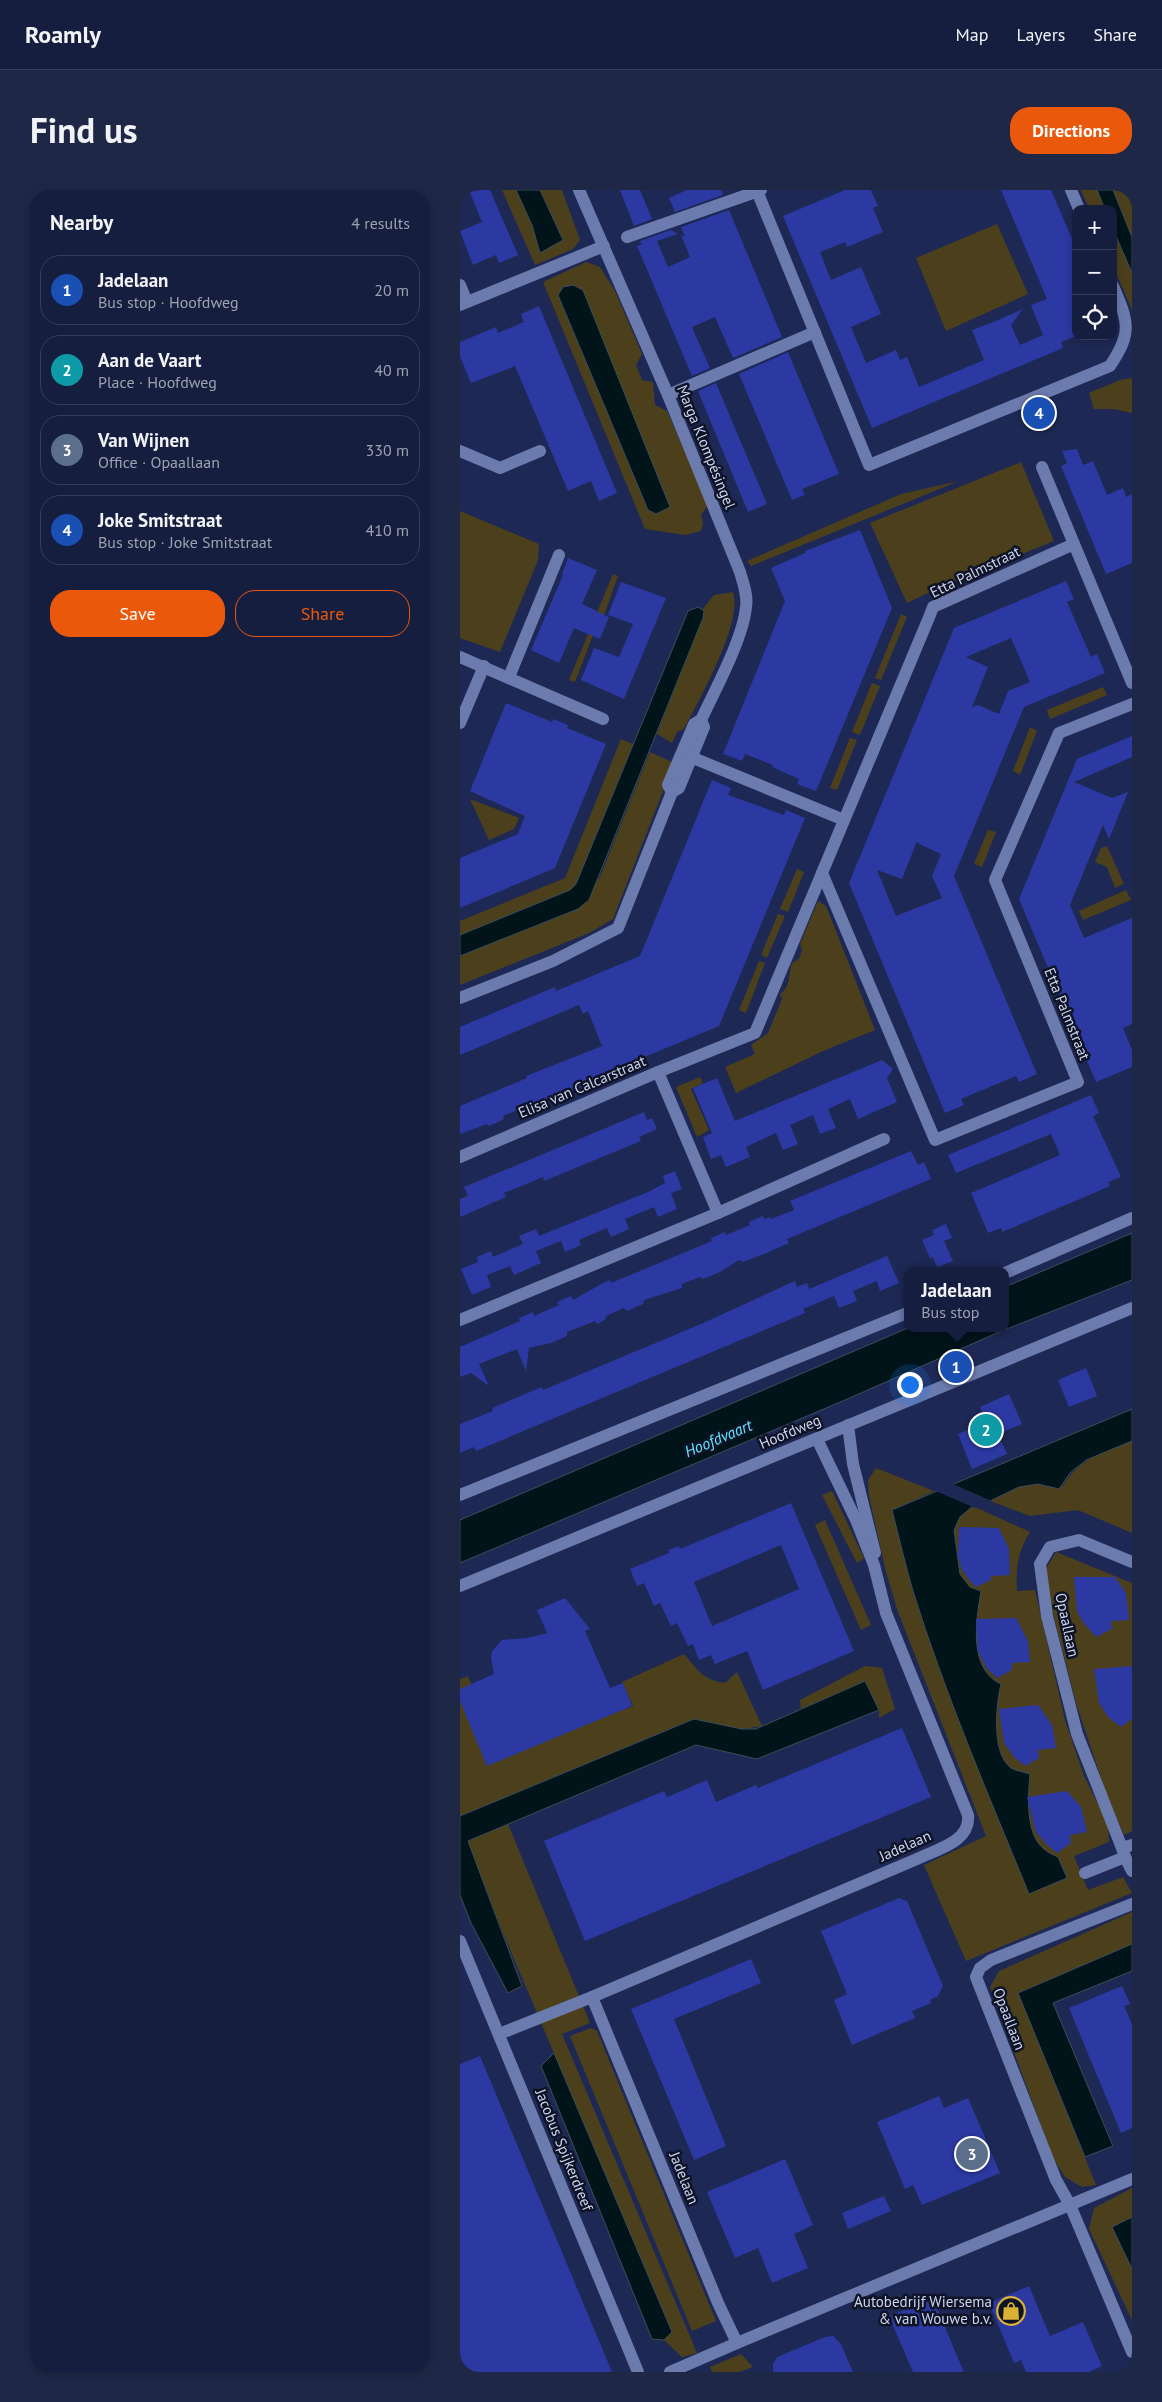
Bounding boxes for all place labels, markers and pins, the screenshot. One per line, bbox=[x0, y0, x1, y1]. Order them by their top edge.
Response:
pin: 4 bbox=[1023, 394, 1055, 432]
pin: 1 bbox=[940, 1348, 972, 1386]
pin: 2 bbox=[970, 1411, 1002, 1449]
pin: 3 bbox=[956, 2135, 988, 2173]
place label: Autobedrijf Wiersema & van Wouwe b.v. bbox=[854, 2292, 992, 2328]
shop icon: Autobedrijf Wiersema & van Wouwe b.v. bbox=[996, 2296, 1026, 2326]

